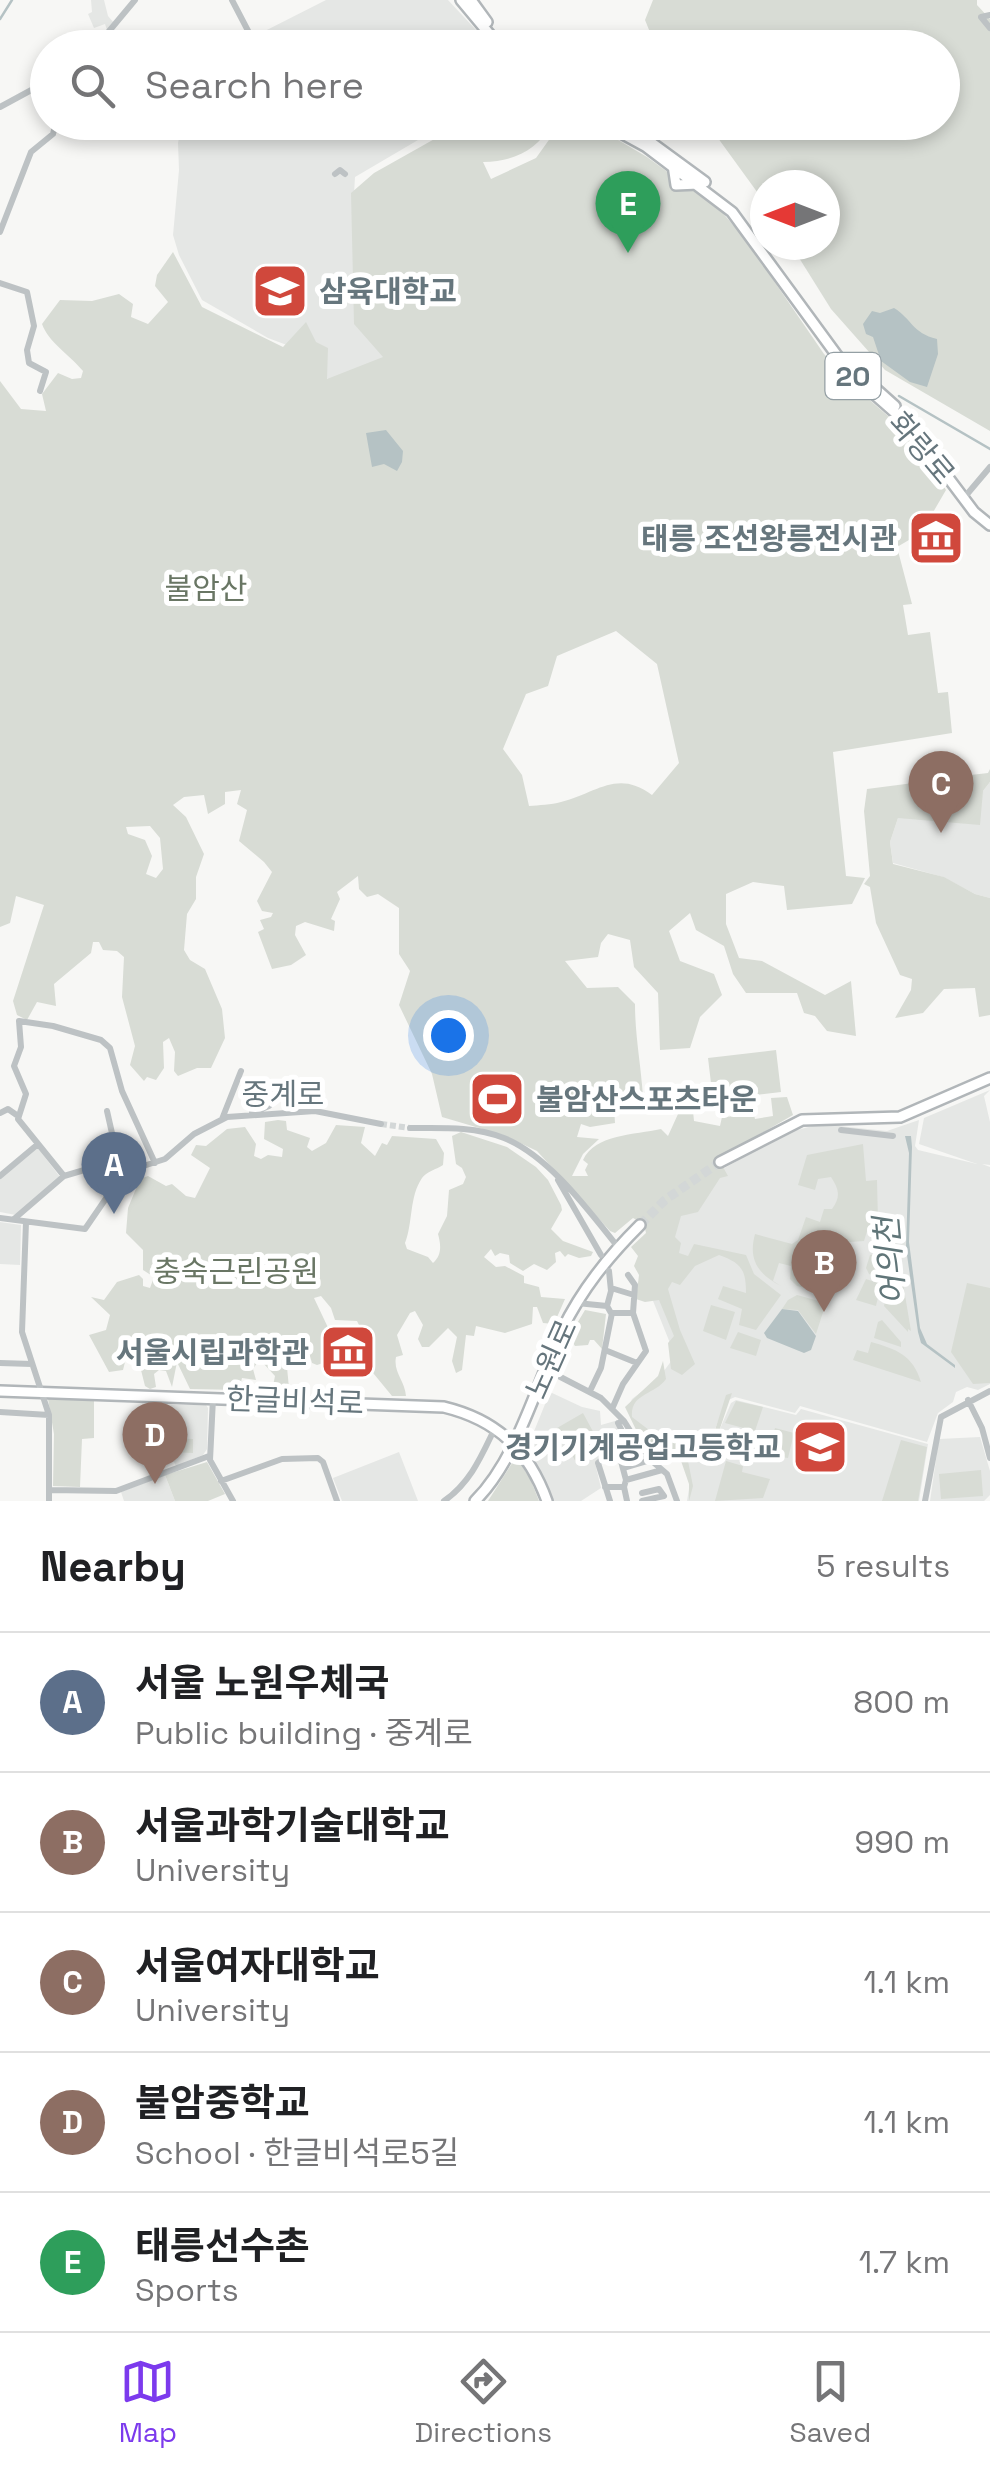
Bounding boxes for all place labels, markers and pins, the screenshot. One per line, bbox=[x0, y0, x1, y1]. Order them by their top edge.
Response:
pin: E bbox=[596, 170, 660, 253]
school or university icon: 삼육대학교 bbox=[250, 261, 310, 321]
place label: 삼육대학교 bbox=[319, 272, 457, 311]
museum icon: 태릉 조선왕릉전시관 bbox=[906, 508, 966, 568]
place label: 태릉 조선왕릉전시관 bbox=[641, 519, 897, 558]
pin: C bbox=[908, 750, 974, 833]
sports icon: 불암산스포츠타운 bbox=[467, 1069, 527, 1129]
place label: 불암산스포츠타운 bbox=[536, 1080, 757, 1119]
pin: A bbox=[82, 1132, 146, 1214]
pin: B bbox=[792, 1230, 856, 1312]
museum icon: 서울시립과학관 bbox=[318, 1322, 378, 1382]
place label: 서울시립과학관 bbox=[116, 1333, 309, 1372]
pin: D bbox=[122, 1402, 188, 1484]
school or university icon: 경기기계공업고등학교 bbox=[790, 1417, 850, 1477]
place label: 경기기계공업고등학교 bbox=[505, 1428, 781, 1467]

